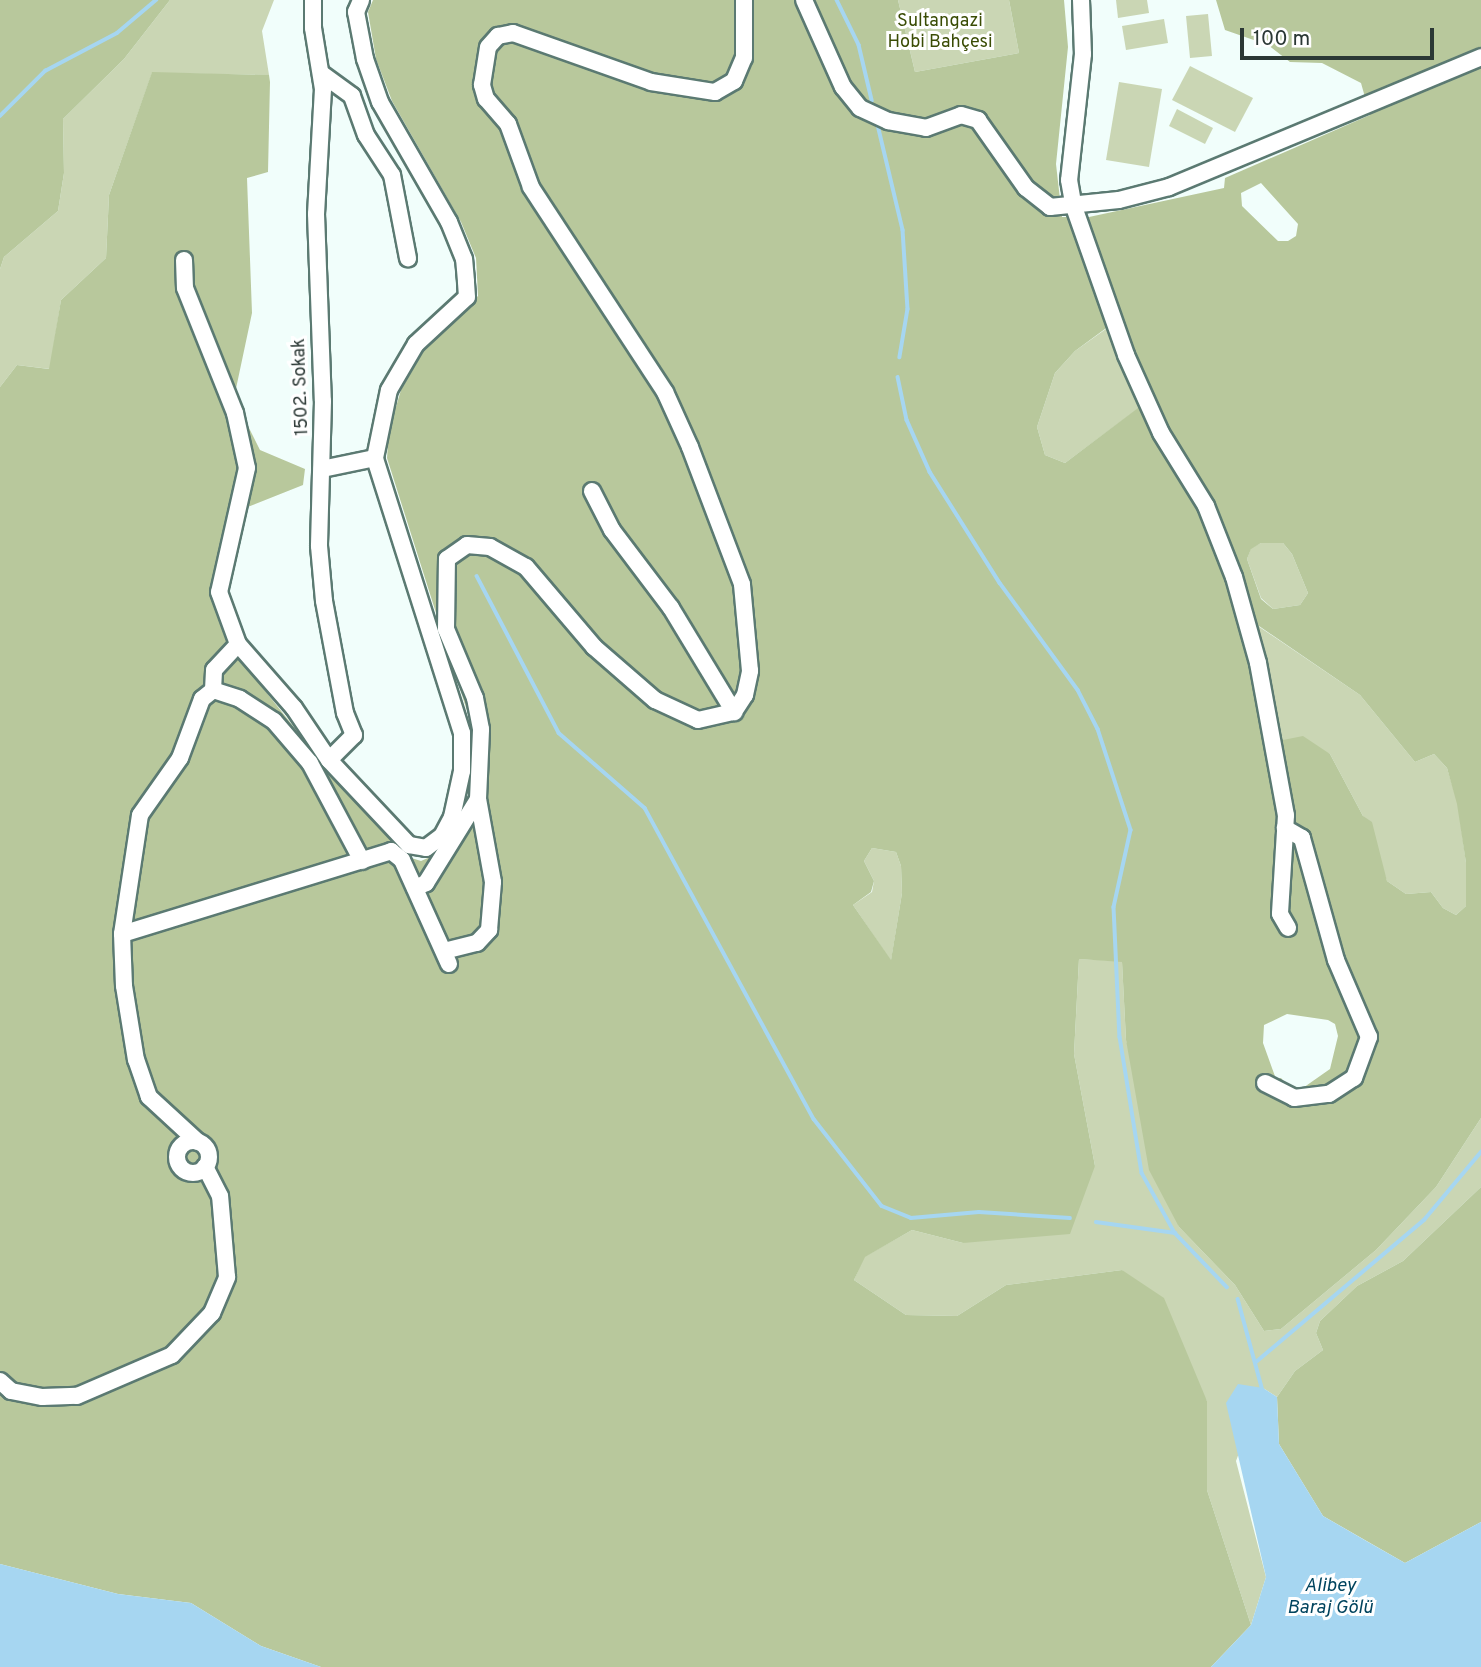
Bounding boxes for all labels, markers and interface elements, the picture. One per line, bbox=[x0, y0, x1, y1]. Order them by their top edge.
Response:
park label: Sultangazi Hobi Bahçesi bbox=[887, 12, 993, 54]
scale bar bbox=[1243, 14, 1437, 58]
text: 100 m bbox=[1253, 26, 1310, 53]
street label: 1502. Sokak bbox=[290, 338, 314, 436]
water label: Alibey Baraj Gölü bbox=[1287, 1576, 1373, 1620]

